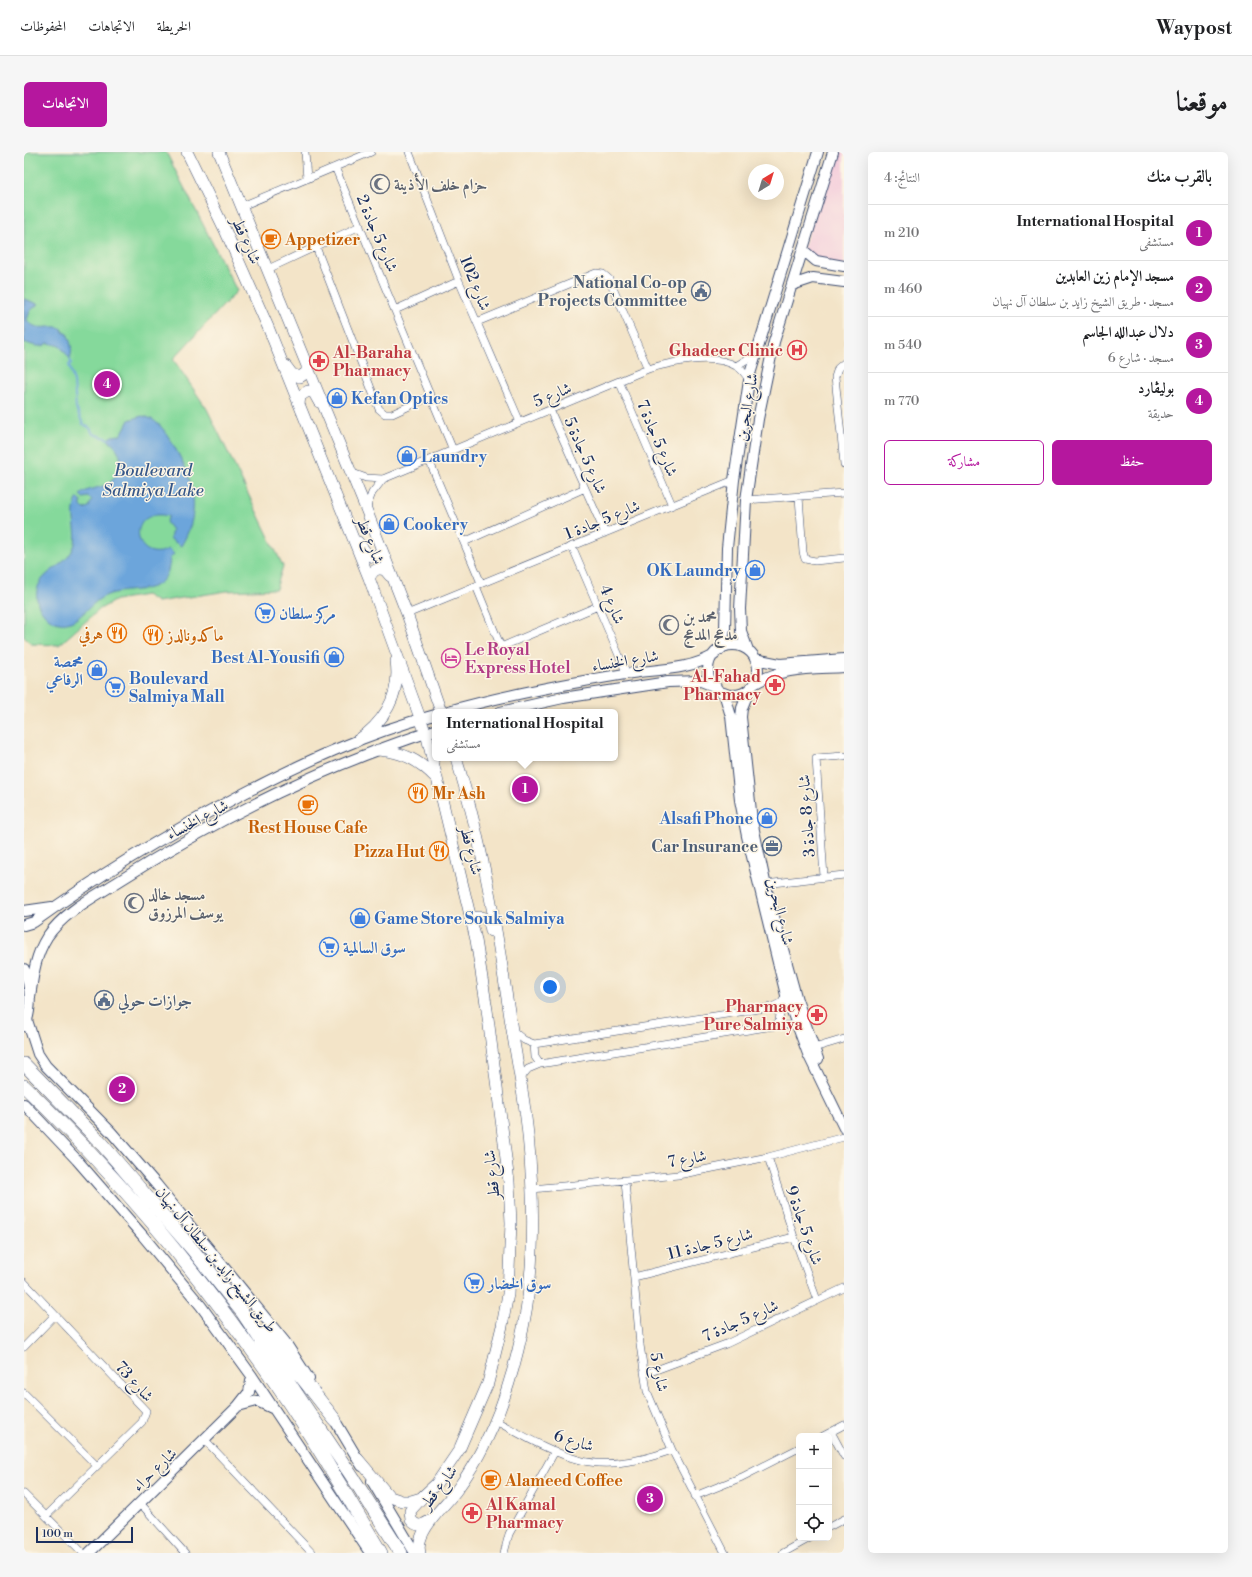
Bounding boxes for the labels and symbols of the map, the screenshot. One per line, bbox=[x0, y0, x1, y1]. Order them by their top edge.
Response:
north arrow bbox=[748, 164, 784, 200]
mosque icon: حزام خلف الأذينة bbox=[369, 173, 391, 195]
place label: حزام خلف الأذينة bbox=[394, 173, 487, 199]
street label: شارع 5 جادة 2 bbox=[349, 192, 402, 276]
street label: شارع قطر bbox=[223, 212, 265, 269]
cafe icon: Appetizer bbox=[260, 228, 282, 250]
place label: Appetizer bbox=[284, 230, 360, 250]
street label: شارع 102 bbox=[452, 253, 495, 315]
place label: National Co-op Projects Committee bbox=[538, 273, 687, 311]
public building icon: National Co-op Projects Committee bbox=[690, 280, 712, 302]
hospital icon: Ghadeer Clinic bbox=[786, 339, 808, 361]
place label: Ghadeer Clinic bbox=[669, 341, 783, 361]
place label: Al-Baraha Pharmacy bbox=[332, 343, 412, 381]
pharmacy icon: Al-Baraha Pharmacy bbox=[308, 350, 330, 372]
pin: 4 bbox=[94, 369, 120, 399]
street label: شارع البحرين bbox=[731, 371, 766, 443]
street label: شارع 5 bbox=[530, 378, 576, 415]
shop icon: Kefan Optics bbox=[326, 387, 348, 409]
place label: Kefan Optics bbox=[351, 389, 448, 409]
street label: شارع 5 جادة 7 bbox=[629, 397, 682, 481]
street label: شارع 5 جادة 5 bbox=[557, 414, 611, 498]
shop icon: Laundry bbox=[396, 445, 418, 467]
place label: Laundry bbox=[421, 447, 488, 467]
water label: Boulevard Salmiya Lake bbox=[102, 460, 204, 502]
street label: شارع 5 جادة 1 bbox=[562, 496, 644, 547]
street label: شارع قطر bbox=[348, 512, 389, 568]
shop icon: Cookery bbox=[378, 513, 400, 535]
place label: Cookery bbox=[403, 515, 469, 535]
shop icon: OK Laundry bbox=[744, 559, 766, 581]
place label: OK Laundry bbox=[646, 561, 742, 581]
street label: شارع 4 bbox=[592, 582, 629, 628]
supermarket icon: مركز سلطان bbox=[254, 602, 276, 624]
place label: مركز سلطان bbox=[279, 604, 336, 625]
place label: محمد بن مدعج المدعج bbox=[683, 607, 738, 648]
mosque icon: محمد بن مدعج المدعج bbox=[658, 614, 680, 636]
restaurant icon: هرفي bbox=[106, 622, 128, 644]
place label: هرفي bbox=[78, 624, 103, 647]
restaurant icon: ماكدونالدز bbox=[142, 624, 164, 646]
place label: ماكدونالدز bbox=[165, 626, 224, 646]
place label: Le Royal Express Hotel bbox=[465, 640, 571, 678]
shop icon: Best Al-Yousifi bbox=[323, 646, 345, 668]
street label: شارع الخنساء bbox=[590, 646, 660, 679]
hotel icon: Le Royal Express Hotel bbox=[440, 647, 462, 669]
place label: Best Al-Yousifi bbox=[211, 648, 320, 668]
place label: محمصة الرفاعي bbox=[45, 652, 83, 693]
shop icon: محمصة الرفاعي bbox=[86, 659, 108, 681]
place label: Al-Fahad Pharmacy bbox=[683, 667, 762, 705]
place label: Boulevard Salmiya Mall bbox=[129, 669, 226, 707]
pharmacy icon: Al-Fahad Pharmacy bbox=[764, 674, 786, 696]
supermarket icon: Boulevard Salmiya Mall bbox=[104, 676, 126, 698]
pin: 1 bbox=[512, 774, 538, 804]
street label: شارع 8 جادة 3 bbox=[794, 774, 823, 858]
restaurant icon: Mr Ash bbox=[407, 782, 429, 804]
place label: Mr Ash bbox=[432, 784, 486, 804]
cafe icon: Rest House Cafe bbox=[297, 794, 319, 816]
street label: شارع الخنساء bbox=[163, 795, 233, 847]
shop icon: Alsafi Phone bbox=[756, 807, 778, 829]
place label: Alsafi Phone bbox=[658, 809, 753, 829]
place label: Rest House Cafe bbox=[248, 818, 368, 838]
street label: شارع قطر bbox=[452, 822, 487, 878]
office icon: Car Insurance bbox=[761, 835, 783, 857]
place label: Car Insurance bbox=[651, 837, 758, 857]
restaurant icon: Pizza Hut bbox=[428, 840, 450, 862]
place label: Pizza Hut bbox=[354, 842, 425, 862]
street label: شارع البحرين bbox=[759, 875, 798, 948]
place label: مسجد خالد يوسف المرزوق bbox=[148, 885, 224, 923]
mosque icon: مسجد خالد يوسف المرزوق bbox=[123, 892, 145, 914]
shop icon: Game Store Souk Salmiya bbox=[349, 907, 371, 929]
place label: Game Store Souk Salmiya bbox=[374, 909, 565, 929]
supermarket icon: سوق السالمية bbox=[318, 936, 340, 958]
place label: سوق السالمية bbox=[343, 938, 406, 958]
your location bbox=[540, 977, 560, 997]
public building icon: جوازات حولي bbox=[93, 989, 115, 1011]
place label: جوازات حولي bbox=[117, 991, 192, 1014]
place label: Pharmacy Pure Salmiya bbox=[703, 997, 804, 1035]
pharmacy icon: Pharmacy Pure Salmiya bbox=[806, 1004, 828, 1026]
pin: 2 bbox=[109, 1074, 135, 1104]
street label: شارع 7 bbox=[666, 1146, 709, 1175]
street label: شارع قطر bbox=[479, 1149, 508, 1203]
street label: طريق الشيخ زايد بن سلطان آل نهيان bbox=[148, 1182, 282, 1340]
street label: شارع 5 جادة 9 bbox=[778, 1183, 827, 1269]
street label: شارع 5 جادة 11 bbox=[665, 1224, 756, 1267]
supermarket icon: سوق الخضار bbox=[463, 1272, 485, 1294]
place label: سوق الخضار bbox=[486, 1274, 551, 1294]
street label: شارع 5 جادة 7 bbox=[699, 1295, 783, 1349]
street label: شارع 5 bbox=[642, 1351, 673, 1394]
street label: شارع 73 bbox=[109, 1357, 158, 1408]
street label: شارع 6 bbox=[550, 1425, 596, 1459]
street label: شارع حراء bbox=[128, 1444, 183, 1498]
street label: شارع قطر bbox=[415, 1462, 464, 1517]
cafe icon: Alameed Coffee bbox=[480, 1469, 502, 1491]
place label: Alameed Coffee bbox=[504, 1471, 623, 1491]
pin: 3 bbox=[637, 1484, 663, 1514]
place label: Al Kamal Pharmacy bbox=[485, 1495, 565, 1533]
pharmacy icon: Al Kamal Pharmacy bbox=[461, 1502, 483, 1524]
scale bar bbox=[36, 1525, 133, 1544]

